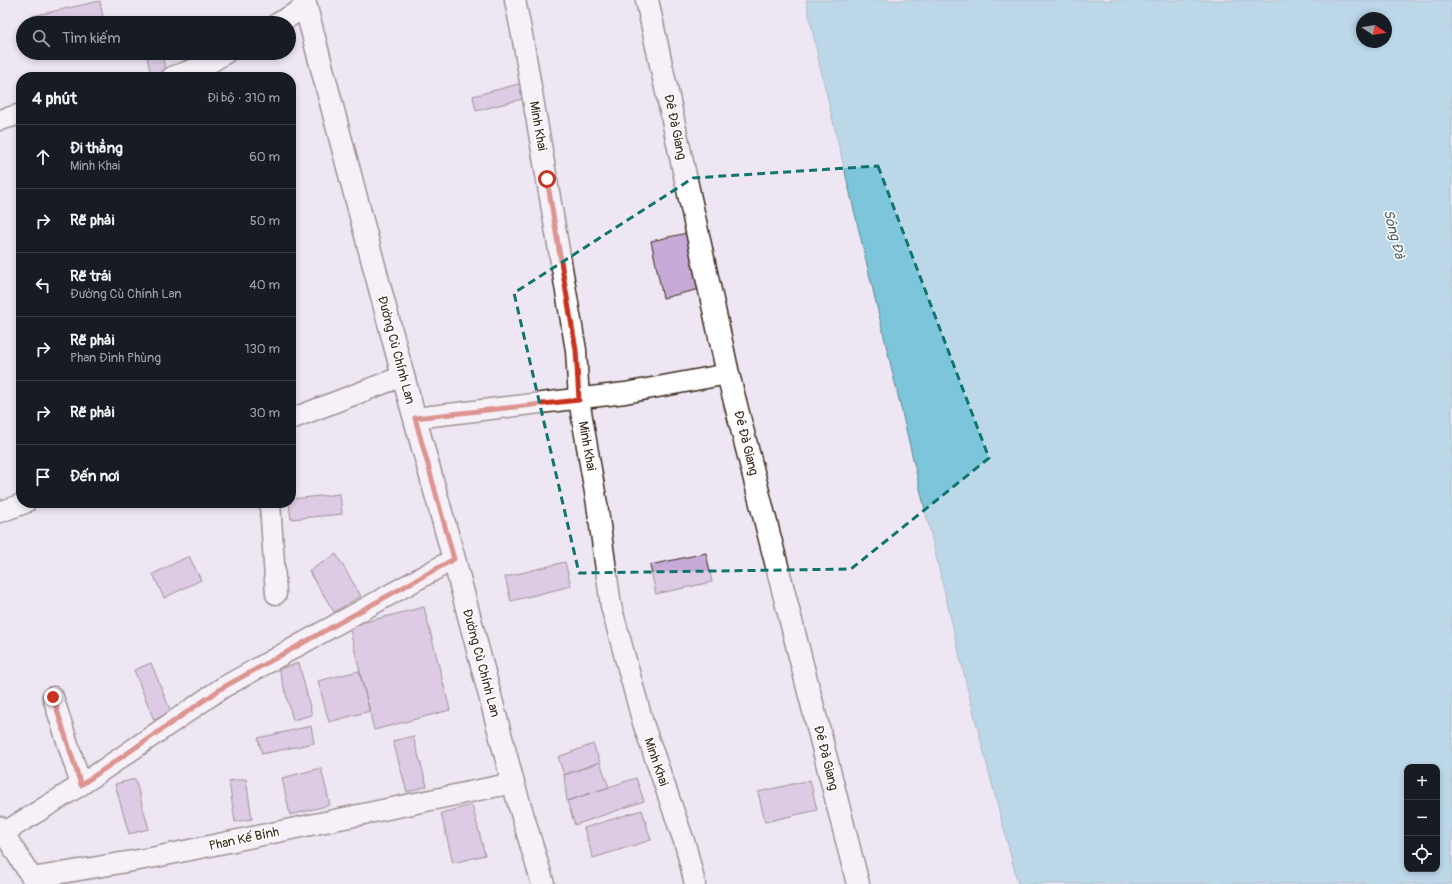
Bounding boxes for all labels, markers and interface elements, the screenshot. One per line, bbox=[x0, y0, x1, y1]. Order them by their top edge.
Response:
north arrow bbox=[1356, 12, 1392, 48]
search box bbox=[16, 16, 296, 60]
icon: search bbox=[30, 27, 52, 49]
text: Tìm kiếm bbox=[62, 29, 121, 48]
text: 4 phút bbox=[32, 88, 77, 109]
text: Đi bộ · 310 m bbox=[207, 90, 280, 106]
street label: Đê Đà Giang bbox=[660, 93, 690, 162]
street label: Minh Khai bbox=[526, 100, 550, 152]
text: Đi thẳng bbox=[70, 139, 123, 158]
icon: ahead bbox=[32, 146, 54, 168]
text: 60 m bbox=[249, 149, 280, 165]
text: Minh Khai bbox=[70, 158, 120, 174]
route start bbox=[538, 170, 556, 188]
water label: Sông Đà bbox=[1380, 208, 1409, 262]
icon: right bbox=[32, 210, 54, 232]
text: Rẽ phải bbox=[70, 211, 114, 230]
text: 50 m bbox=[250, 213, 280, 229]
text: Rẽ trái bbox=[70, 267, 111, 286]
icon: left bbox=[32, 274, 54, 296]
text: 40 m bbox=[249, 277, 280, 293]
text: Đường Cù Chính Lan bbox=[70, 286, 182, 302]
street label: Đường Cù Chính Lan bbox=[374, 294, 418, 406]
text: Rẽ phải bbox=[70, 331, 114, 350]
icon: right bbox=[32, 338, 54, 360]
text: 130 m bbox=[244, 341, 280, 357]
text: Phan Đình Phùng bbox=[70, 350, 161, 366]
icon: right bbox=[32, 402, 54, 424]
text: Rẽ phải bbox=[70, 403, 114, 422]
text: 30 m bbox=[250, 405, 280, 421]
street label: Đê Đà Giang bbox=[730, 409, 762, 478]
street label: Minh Khai bbox=[575, 420, 599, 472]
icon: arrive bbox=[32, 466, 54, 488]
text: Đến nơi bbox=[70, 467, 119, 486]
street label: Đường Cù Chính Lan bbox=[459, 607, 503, 719]
route end bbox=[44, 688, 62, 706]
street label: Đê Đà Giang bbox=[810, 724, 842, 793]
street label: Minh Khai bbox=[640, 736, 672, 788]
map controls bbox=[1404, 764, 1440, 872]
button: + bbox=[1404, 764, 1440, 800]
button: − bbox=[1404, 800, 1440, 836]
street label: Phan Kế Bính bbox=[208, 824, 280, 854]
button: locate bbox=[1404, 836, 1440, 872]

